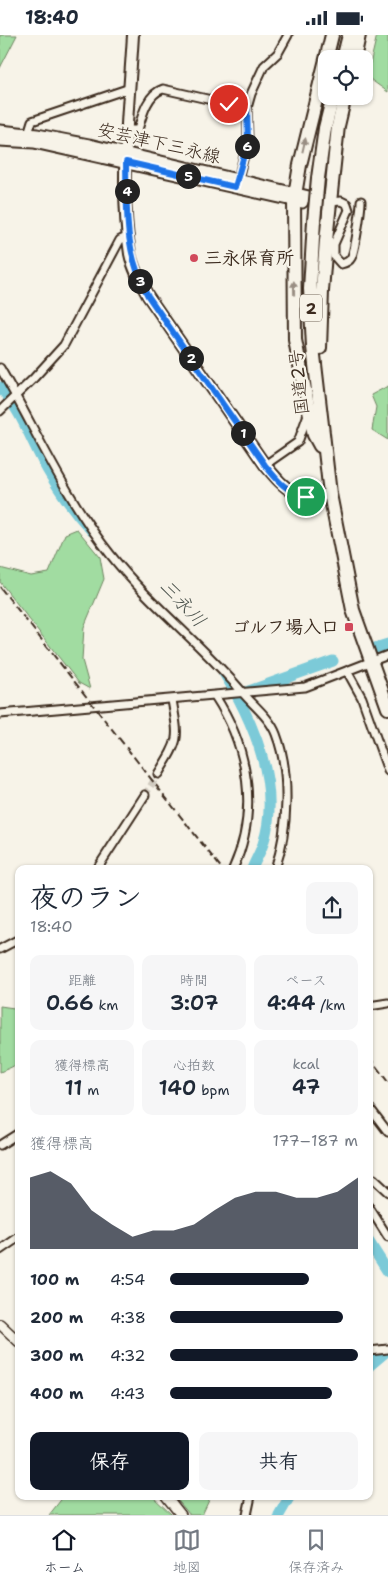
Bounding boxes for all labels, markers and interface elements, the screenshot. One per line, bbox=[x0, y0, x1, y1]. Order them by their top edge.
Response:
text: 18:40 bbox=[25, 5, 79, 30]
map controls bbox=[318, 50, 373, 105]
button: locate bbox=[318, 50, 373, 105]
pin bbox=[208, 83, 250, 125]
icon: check bbox=[215, 90, 243, 118]
street label: 安芸津下三永線 bbox=[95, 117, 223, 169]
pin: 6 bbox=[234, 133, 260, 159]
text: 6 bbox=[243, 137, 252, 155]
one-way arrow bbox=[300, 138, 308, 153]
pin: 5 bbox=[176, 163, 200, 189]
text: 5 bbox=[184, 167, 193, 185]
pin: 4 bbox=[114, 179, 140, 203]
text: 4 bbox=[123, 182, 132, 200]
place label: 三永保育所 bbox=[204, 246, 294, 270]
marker: 三永保育所 bbox=[188, 252, 200, 264]
pin: 3 bbox=[128, 269, 152, 293]
text: 3 bbox=[136, 272, 145, 290]
one-way arrow bbox=[290, 280, 298, 296]
road number: 2 bbox=[300, 295, 322, 321]
pin: 2 bbox=[178, 345, 204, 371]
street label: 国道2号 bbox=[284, 348, 314, 416]
text: 2 bbox=[187, 349, 196, 367]
pin: 1 bbox=[230, 421, 256, 445]
text: 1 bbox=[240, 424, 247, 442]
pin bbox=[285, 476, 327, 518]
icon: arrive bbox=[292, 483, 320, 511]
water label: 三永川 bbox=[154, 574, 212, 632]
place label: ゴルフ場入口 bbox=[232, 615, 339, 639]
marker: ゴルフ場入口 bbox=[343, 621, 355, 633]
text: 夜のラン bbox=[30, 878, 142, 916]
button: share bbox=[306, 882, 358, 934]
text: 18:40 bbox=[30, 916, 73, 937]
text: 距離 bbox=[68, 971, 96, 989]
text: 時間 bbox=[180, 971, 208, 989]
text: ペース bbox=[285, 971, 327, 989]
text: 0.66 bbox=[46, 989, 94, 1017]
text: 3:07 bbox=[170, 989, 218, 1017]
text: 4:44 bbox=[267, 989, 316, 1017]
text: km bbox=[94, 996, 118, 1014]
text: /km bbox=[316, 996, 345, 1014]
text: kcal bbox=[292, 1055, 320, 1073]
text: 獲得標高 bbox=[54, 1056, 110, 1074]
text: 心拍数 bbox=[173, 1056, 215, 1074]
text: 47 bbox=[292, 1073, 320, 1101]
text: 11 bbox=[65, 1074, 83, 1102]
text: 140 bbox=[159, 1074, 197, 1102]
text: m bbox=[83, 1081, 99, 1099]
text: bpm bbox=[197, 1081, 229, 1099]
text: 177–187 m bbox=[272, 1130, 358, 1151]
text: 獲得標高 bbox=[30, 1133, 94, 1154]
text: 100 m bbox=[30, 1269, 79, 1290]
text: 4:54 bbox=[110, 1269, 145, 1290]
text: 200 m bbox=[30, 1307, 83, 1328]
text: 4:38 bbox=[110, 1307, 146, 1328]
text: 300 m bbox=[30, 1345, 84, 1366]
text: 4:32 bbox=[110, 1345, 145, 1366]
text: 400 m bbox=[30, 1383, 84, 1404]
text: 4:43 bbox=[110, 1383, 145, 1404]
button: 保存 bbox=[30, 1432, 189, 1490]
button: 共有 bbox=[199, 1432, 358, 1490]
tab: ホーム bbox=[44, 1526, 85, 1576]
tab: 地図 bbox=[173, 1526, 201, 1576]
tab: 保存済み bbox=[288, 1526, 344, 1576]

